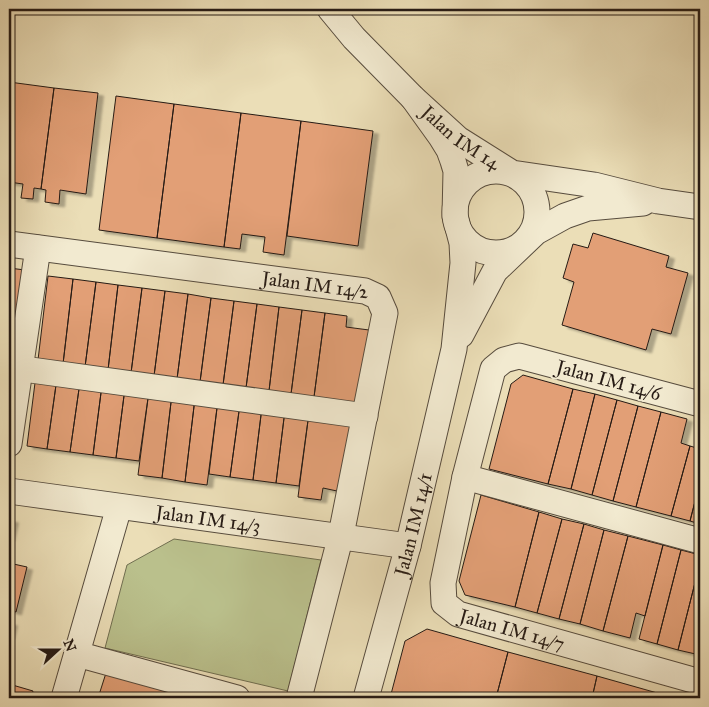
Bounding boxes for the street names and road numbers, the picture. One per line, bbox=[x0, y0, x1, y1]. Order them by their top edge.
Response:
street label: Jalan IM 14 bbox=[415, 99, 505, 174]
street label: Jalan IM 14/2 bbox=[259, 266, 371, 303]
street label: Jalan IM 14/6 bbox=[552, 354, 665, 406]
street label: Jalan IM 14/1 bbox=[388, 470, 436, 581]
street label: Jalan IM 14/3 bbox=[152, 500, 262, 537]
street label: Jalan IM 14/7 bbox=[455, 603, 567, 655]

